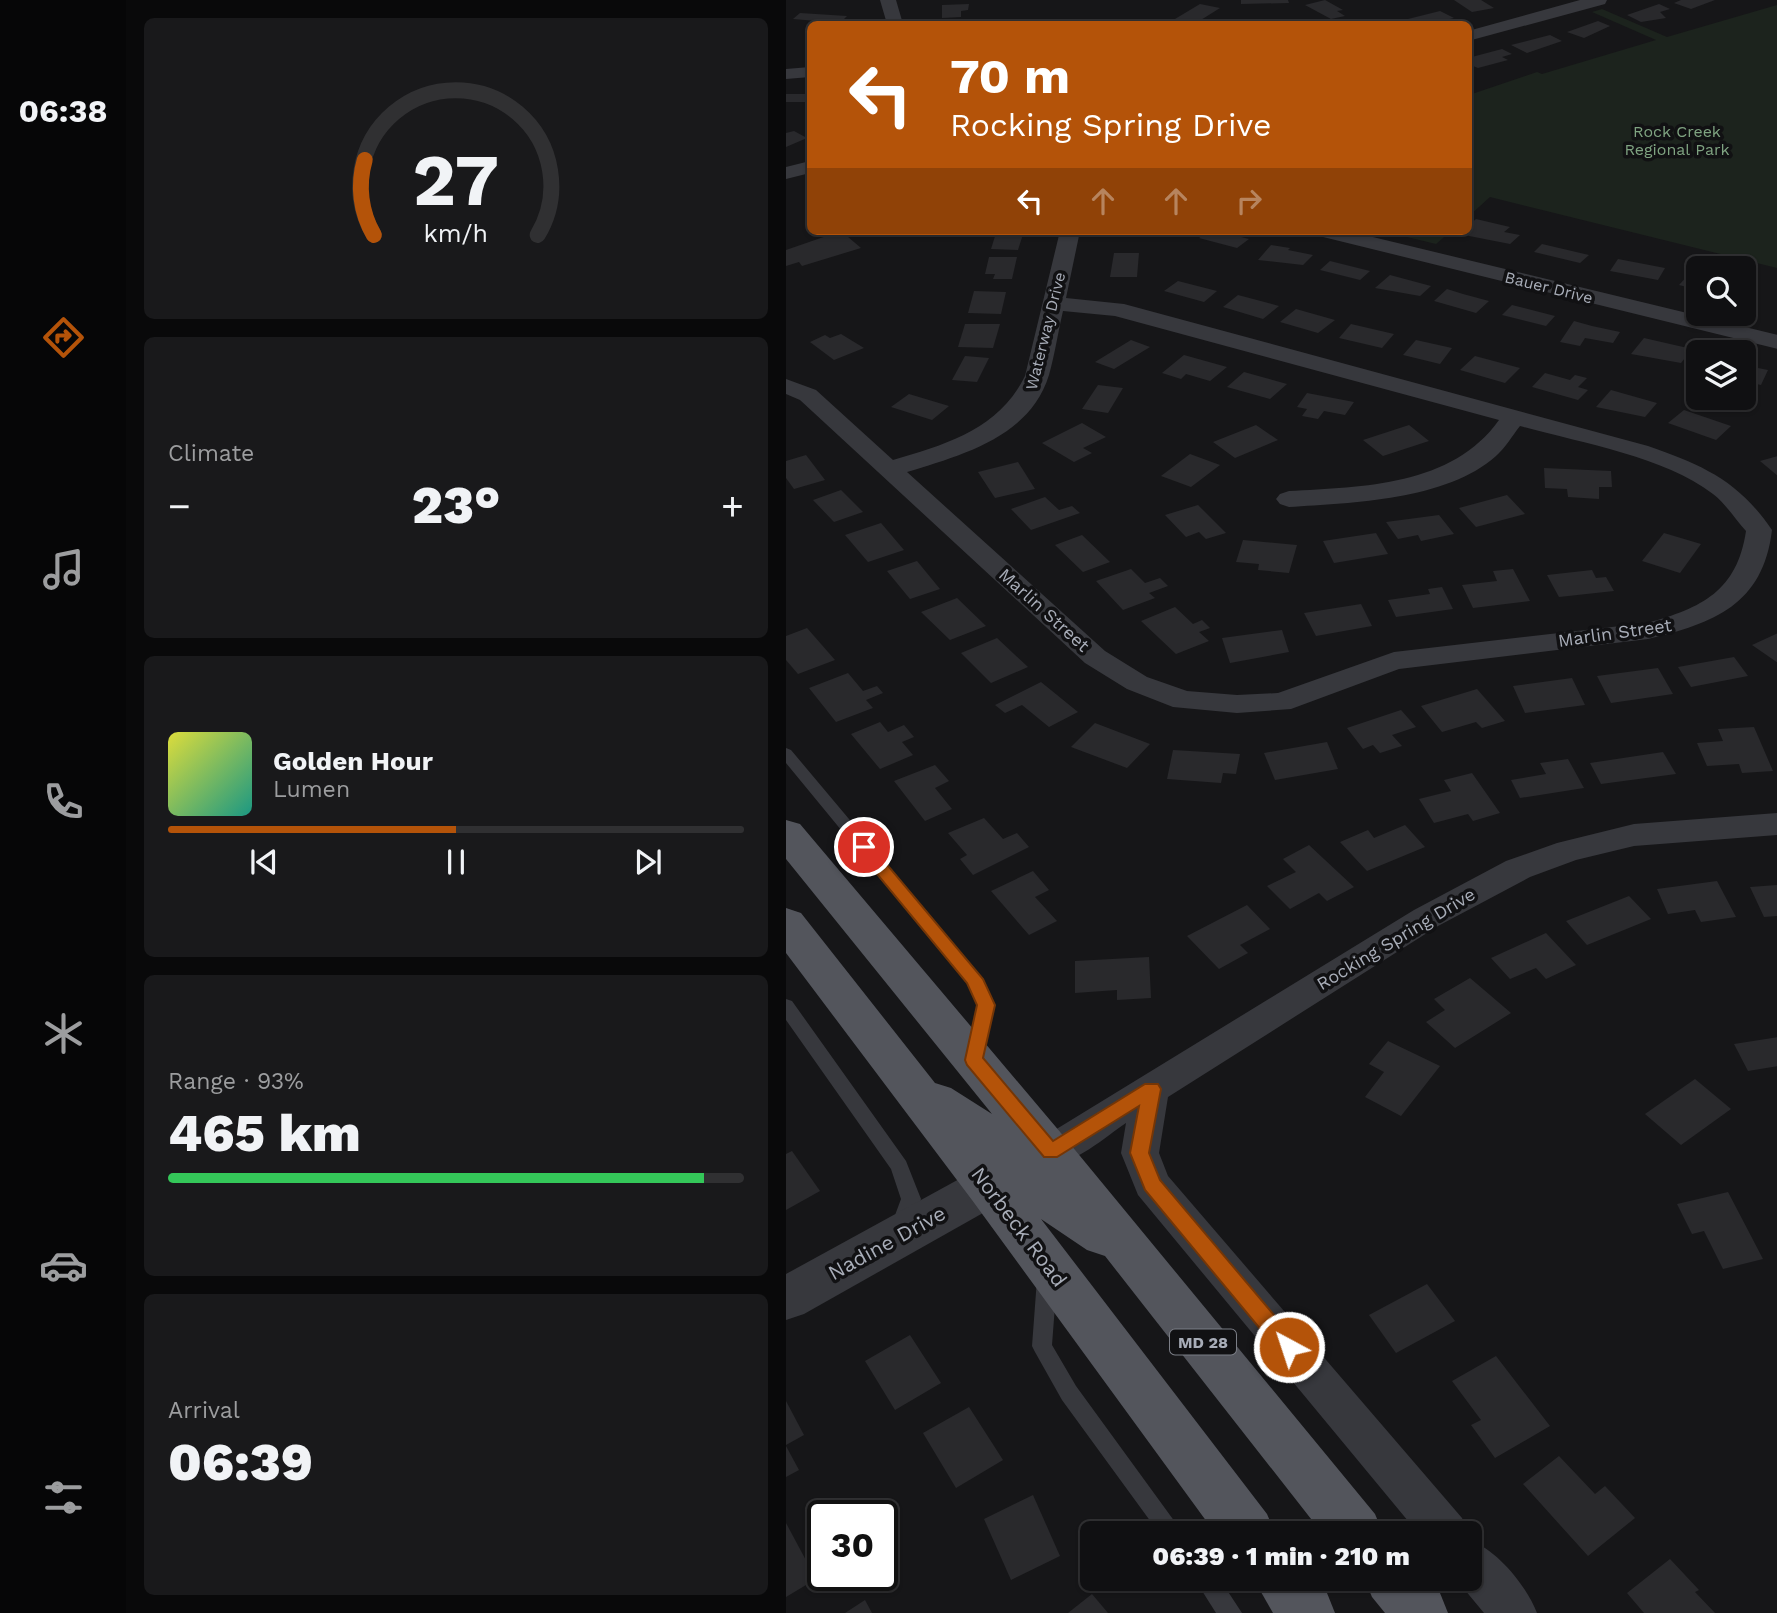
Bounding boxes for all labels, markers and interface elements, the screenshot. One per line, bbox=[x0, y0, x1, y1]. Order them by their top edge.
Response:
text: 70 m bbox=[950, 47, 1070, 105]
icon: left bbox=[835, 49, 926, 140]
text: 06:38 bbox=[18, 92, 108, 130]
text: Rocking Spring Drive bbox=[950, 106, 1272, 144]
park label: Rock Creek Regional Park bbox=[1624, 122, 1730, 159]
text: 27 bbox=[413, 137, 499, 223]
icon: left bbox=[1011, 182, 1049, 220]
icon: ahead bbox=[1084, 182, 1122, 220]
icon: ahead bbox=[1157, 182, 1195, 220]
icon: right bbox=[1230, 182, 1268, 220]
text: km/h bbox=[424, 218, 488, 247]
map controls bbox=[1686, 256, 1756, 410]
button: search bbox=[1686, 256, 1756, 326]
street label: Bauer Drive bbox=[1503, 267, 1595, 308]
street label: Waterway Drive bbox=[1022, 270, 1069, 392]
icon: directions bbox=[39, 313, 88, 362]
button: layers bbox=[1686, 340, 1756, 410]
text: Climate bbox=[168, 440, 254, 467]
text: 23° bbox=[412, 475, 500, 536]
text: − bbox=[168, 484, 191, 528]
text: + bbox=[721, 484, 744, 528]
icon: music bbox=[39, 545, 88, 594]
street label: Marlin Street bbox=[995, 563, 1094, 656]
street label: Marlin Street bbox=[1557, 614, 1674, 651]
text: Golden Hour bbox=[273, 746, 433, 776]
text: Lumen bbox=[273, 776, 350, 803]
icon: phone bbox=[39, 777, 88, 826]
pin bbox=[834, 817, 894, 877]
icon: arrive bbox=[845, 828, 883, 866]
icon: previous bbox=[245, 843, 283, 881]
icon: pause bbox=[437, 843, 475, 881]
icon: next bbox=[629, 843, 667, 881]
street label: Rocking Spring Drive bbox=[1313, 883, 1479, 994]
icon: climate bbox=[39, 1009, 88, 1058]
text: Range · 93% bbox=[168, 1068, 304, 1095]
text: 465 km bbox=[168, 1103, 361, 1164]
street label: Norbeck Road bbox=[966, 1162, 1073, 1291]
street label: Nadine Drive bbox=[824, 1200, 950, 1285]
icon: car bbox=[39, 1241, 88, 1290]
position arrow bbox=[1252, 1310, 1326, 1384]
road number: MD 28 bbox=[1170, 1330, 1236, 1354]
text: Arrival bbox=[168, 1397, 240, 1424]
text: 06:39 bbox=[168, 1432, 313, 1493]
icon: filters bbox=[39, 1473, 88, 1522]
speed limit sign: 30 bbox=[807, 1500, 898, 1591]
text: 06:39 · 1 min · 210 m bbox=[1152, 1541, 1410, 1571]

